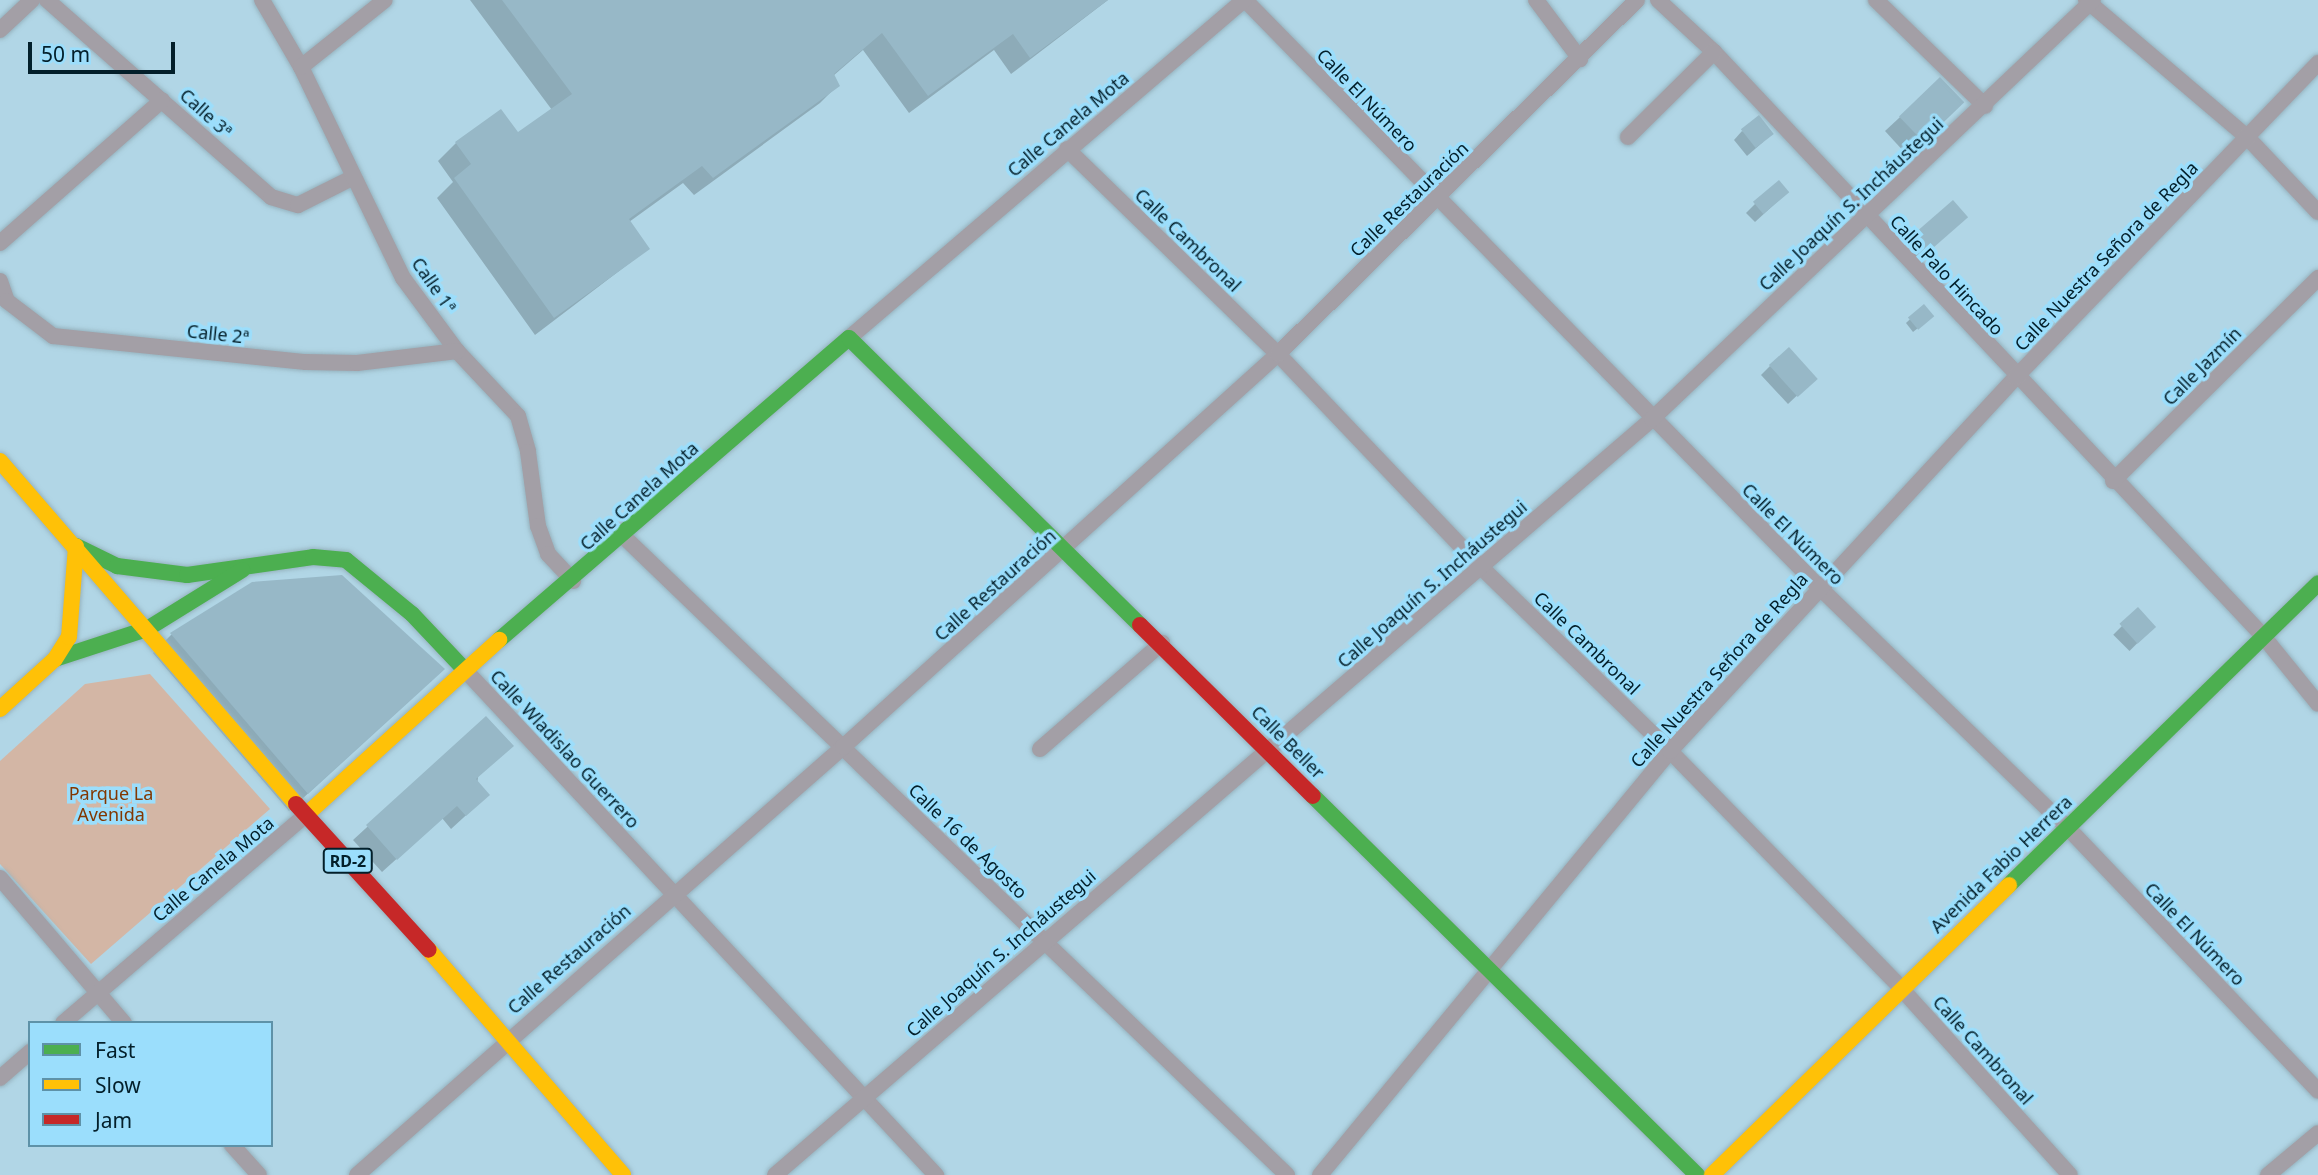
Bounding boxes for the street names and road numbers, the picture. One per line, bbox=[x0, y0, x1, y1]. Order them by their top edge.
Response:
street label: Calle El Número bbox=[1312, 44, 1422, 156]
street label: Calle Canela Mota bbox=[1003, 67, 1133, 181]
street label: Calle 3ª bbox=[176, 84, 236, 142]
street label: Calle Joaquín S. Incháustegui bbox=[1754, 113, 1948, 295]
street label: Calle Restauración bbox=[1345, 137, 1473, 261]
street label: Calle Nuestra Señora de Regla bbox=[2010, 157, 2202, 355]
street label: Calle Cambronal bbox=[1131, 184, 1245, 296]
street label: Calle Palo Hincado bbox=[1886, 210, 2008, 340]
street label: Calle 1ª bbox=[407, 253, 461, 317]
street label: Calle 2ª bbox=[186, 320, 250, 348]
street label: Calle Jazmín bbox=[2158, 322, 2246, 410]
street label: Calle Canela Mota bbox=[575, 437, 703, 555]
street label: Calle El Número bbox=[1738, 479, 1848, 589]
street label: Calle Joaquín S. Incháustegui bbox=[1333, 496, 1531, 672]
street label: Calle Restauración bbox=[930, 525, 1060, 645]
street label: Calle Nuestra Señora de Regla bbox=[1626, 568, 1812, 772]
street label: Calle Cambronal bbox=[1530, 587, 1644, 699]
street label: Calle Wladislao Guerrero bbox=[486, 665, 644, 833]
street label: Calle Beller bbox=[1247, 701, 1329, 783]
street label: Calle 16 de Agosto bbox=[904, 779, 1032, 903]
street label: Avenida Fabio Herrera bbox=[1926, 791, 2076, 937]
street label: Calle Canela Mota bbox=[148, 812, 278, 926]
road number: RD-2 bbox=[322, 848, 374, 874]
street label: Calle Joaquín S. Incháustegui bbox=[902, 865, 1100, 1041]
street label: Calle El Número bbox=[2140, 878, 2250, 990]
street label: Calle Restauración bbox=[503, 900, 635, 1018]
street label: Calle Cambronal bbox=[1929, 991, 2037, 1109]

